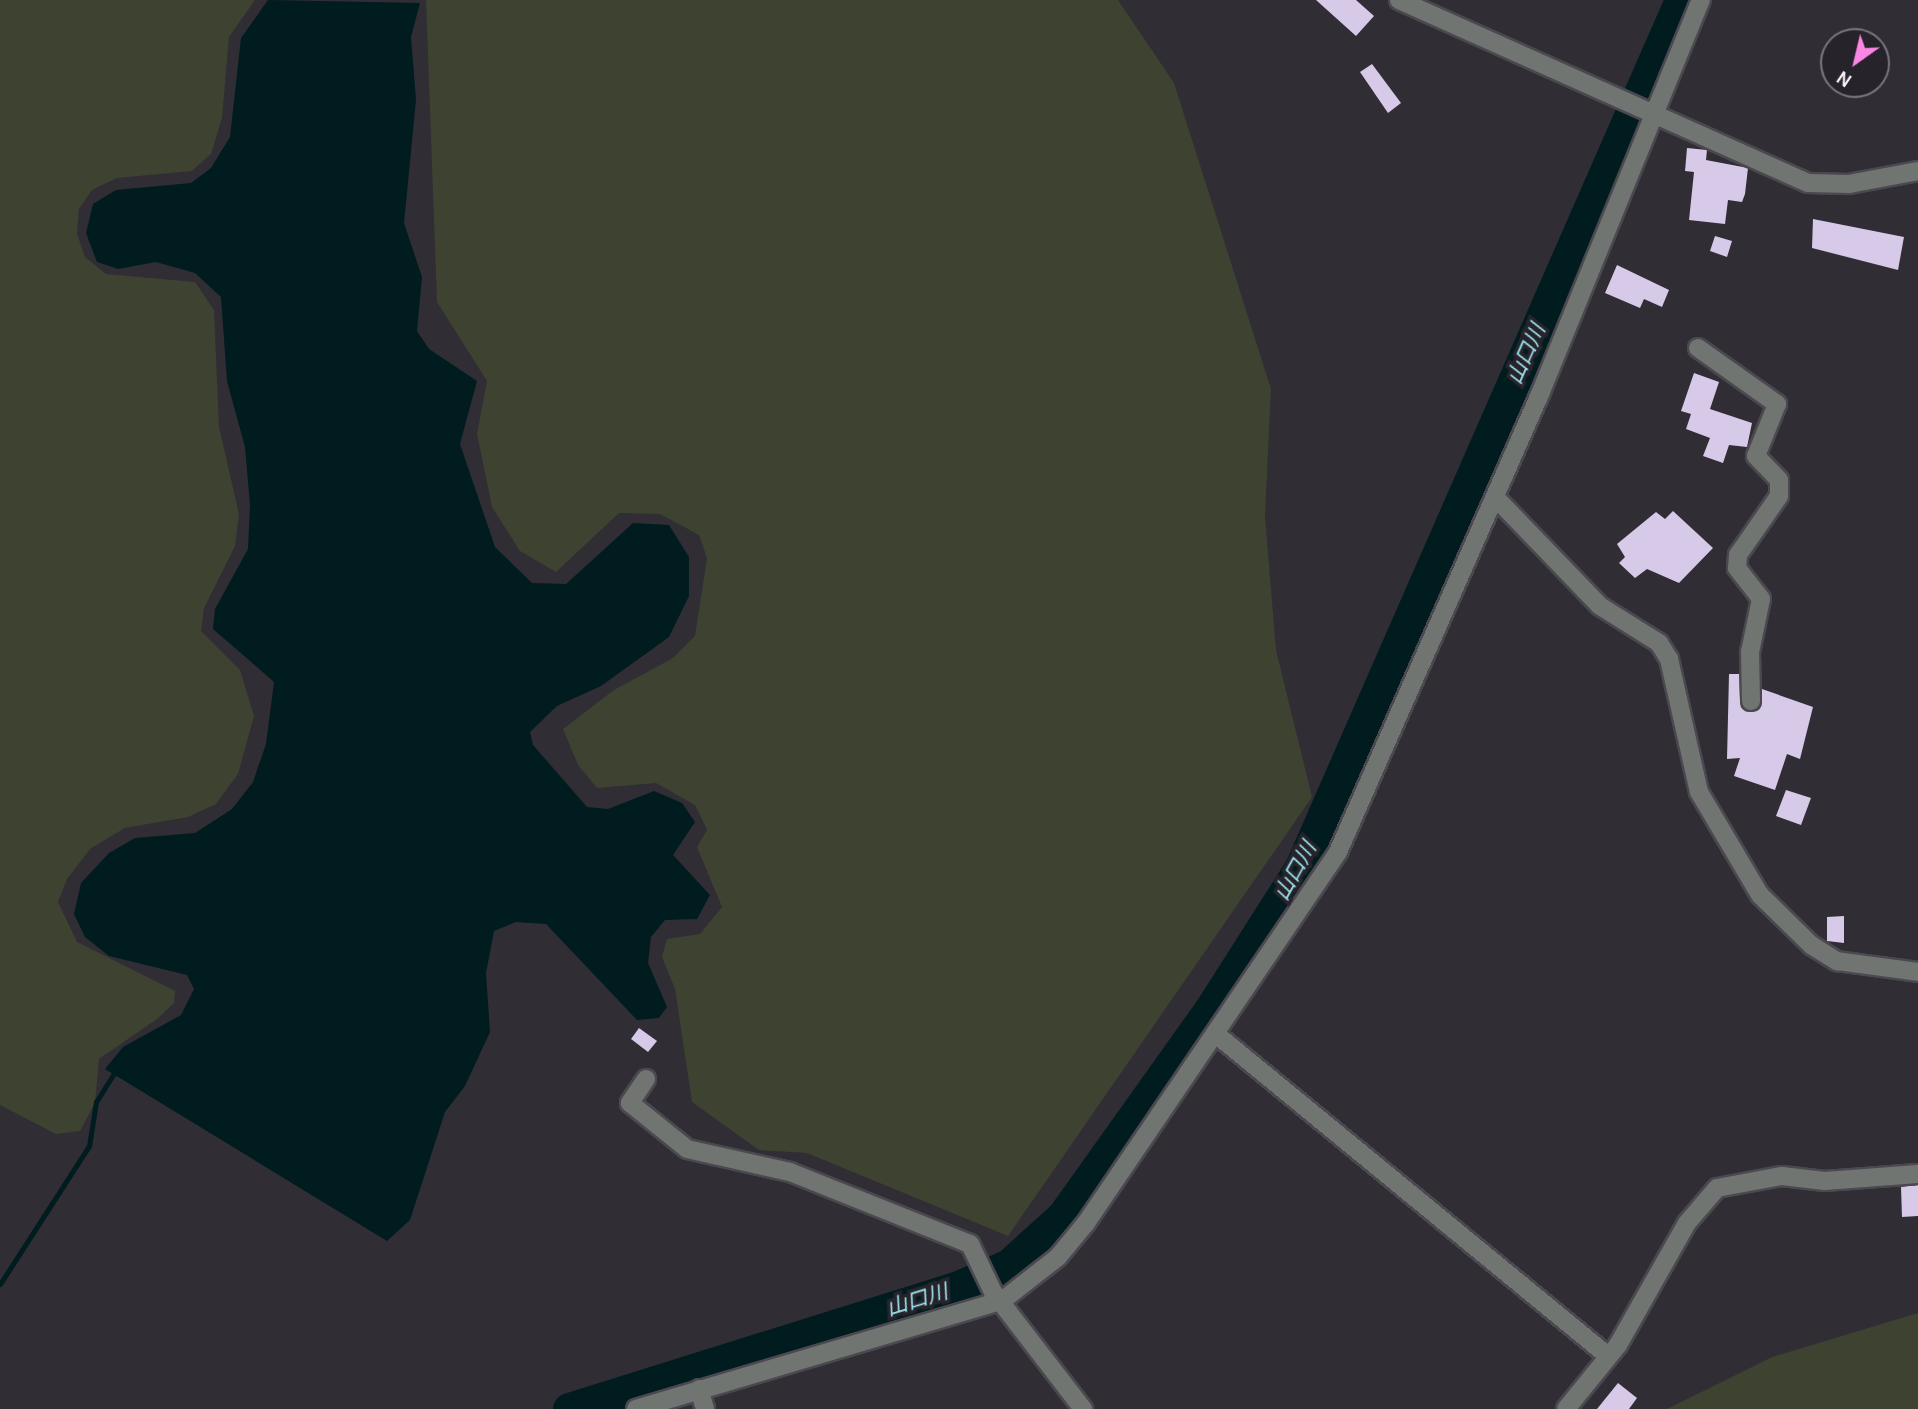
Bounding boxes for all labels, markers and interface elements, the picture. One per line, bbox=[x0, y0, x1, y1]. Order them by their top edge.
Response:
north arrow bbox=[1820, 28, 1890, 98]
text: N bbox=[1833, 66, 1856, 92]
water label: 山口川 bbox=[1502, 320, 1550, 388]
water label: 山口川 bbox=[1269, 837, 1321, 905]
water label: 山口川 bbox=[883, 1279, 951, 1321]

